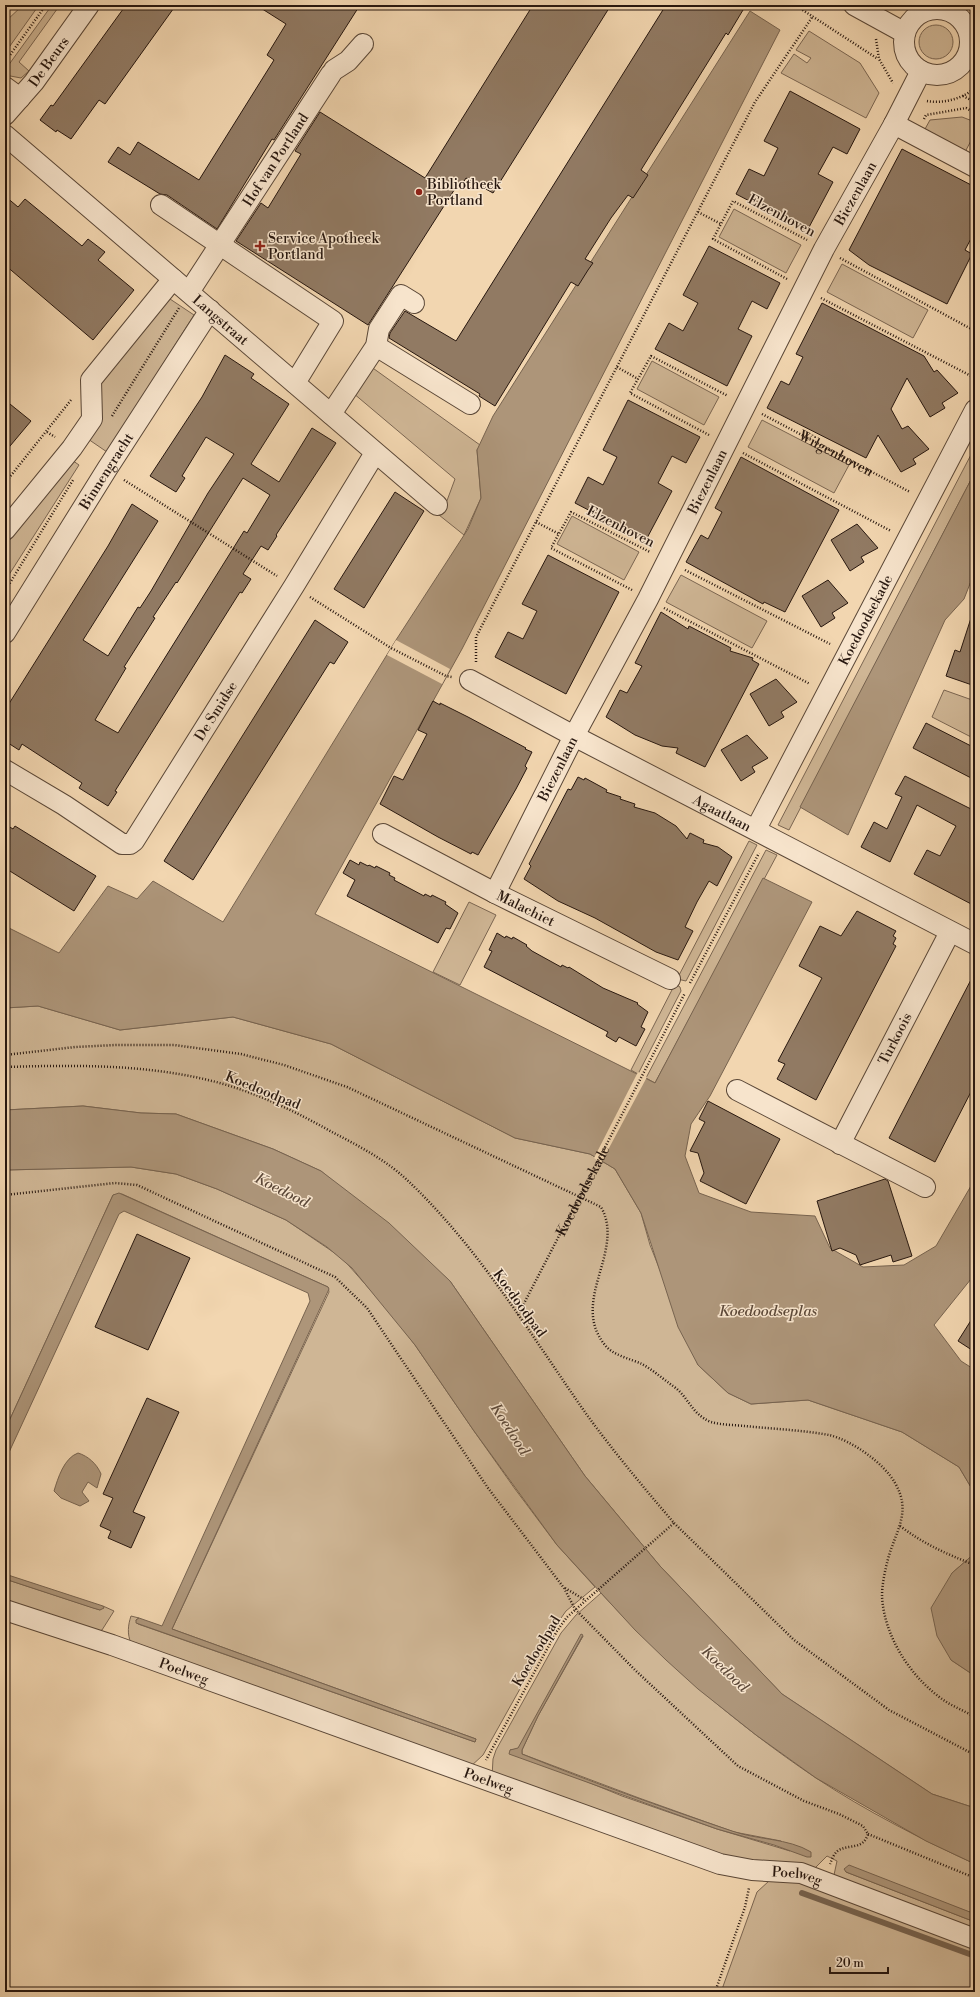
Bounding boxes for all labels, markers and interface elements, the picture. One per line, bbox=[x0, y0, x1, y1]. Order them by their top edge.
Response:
street label: De Beurs bbox=[25, 33, 74, 91]
street label: Hof van Portland bbox=[239, 110, 313, 210]
street label: Biezenlaan bbox=[830, 158, 881, 230]
place label: Bibliotheek Portland bbox=[426, 176, 502, 210]
marker: Bibliotheek Portland bbox=[414, 187, 424, 197]
street label: Elzenhoven bbox=[745, 191, 819, 242]
place label: Service Apotheek Portland bbox=[268, 230, 379, 264]
marker: Service Apotheek Portland bbox=[255, 241, 265, 251]
street label: Langstraat bbox=[188, 291, 252, 350]
street label: Wilgenhoven bbox=[795, 427, 877, 481]
street label: Binnengracht bbox=[75, 430, 138, 514]
street label: Biezenlaan bbox=[684, 446, 732, 518]
street label: Elzenhoven bbox=[583, 502, 658, 552]
street label: Koedoodsekade bbox=[835, 572, 897, 669]
street label: De Smidse bbox=[191, 678, 242, 745]
street label: Biezenlaan bbox=[534, 733, 583, 806]
street label: Agaatlaan bbox=[689, 791, 754, 837]
street label: Malachiet bbox=[493, 887, 558, 931]
street label: Turkoois bbox=[875, 1010, 917, 1068]
street label: Koedoodpad bbox=[222, 1068, 303, 1114]
street label: Koedoodsekade bbox=[552, 1143, 614, 1240]
water label: Koedood bbox=[251, 1169, 313, 1212]
street label: Koedoodpad bbox=[488, 1266, 550, 1341]
water label: Koedoodseplas bbox=[719, 1302, 818, 1321]
water label: Koedood bbox=[486, 1400, 534, 1459]
street label: Koedoodpad bbox=[509, 1613, 565, 1690]
water label: Koedood bbox=[697, 1642, 753, 1697]
street label: Poelweg bbox=[156, 1655, 212, 1689]
street label: Poelweg bbox=[461, 1764, 516, 1799]
street label: Poelweg bbox=[771, 1863, 825, 1891]
scale bar bbox=[830, 1949, 888, 1975]
text: 20 m bbox=[836, 1956, 864, 1971]

